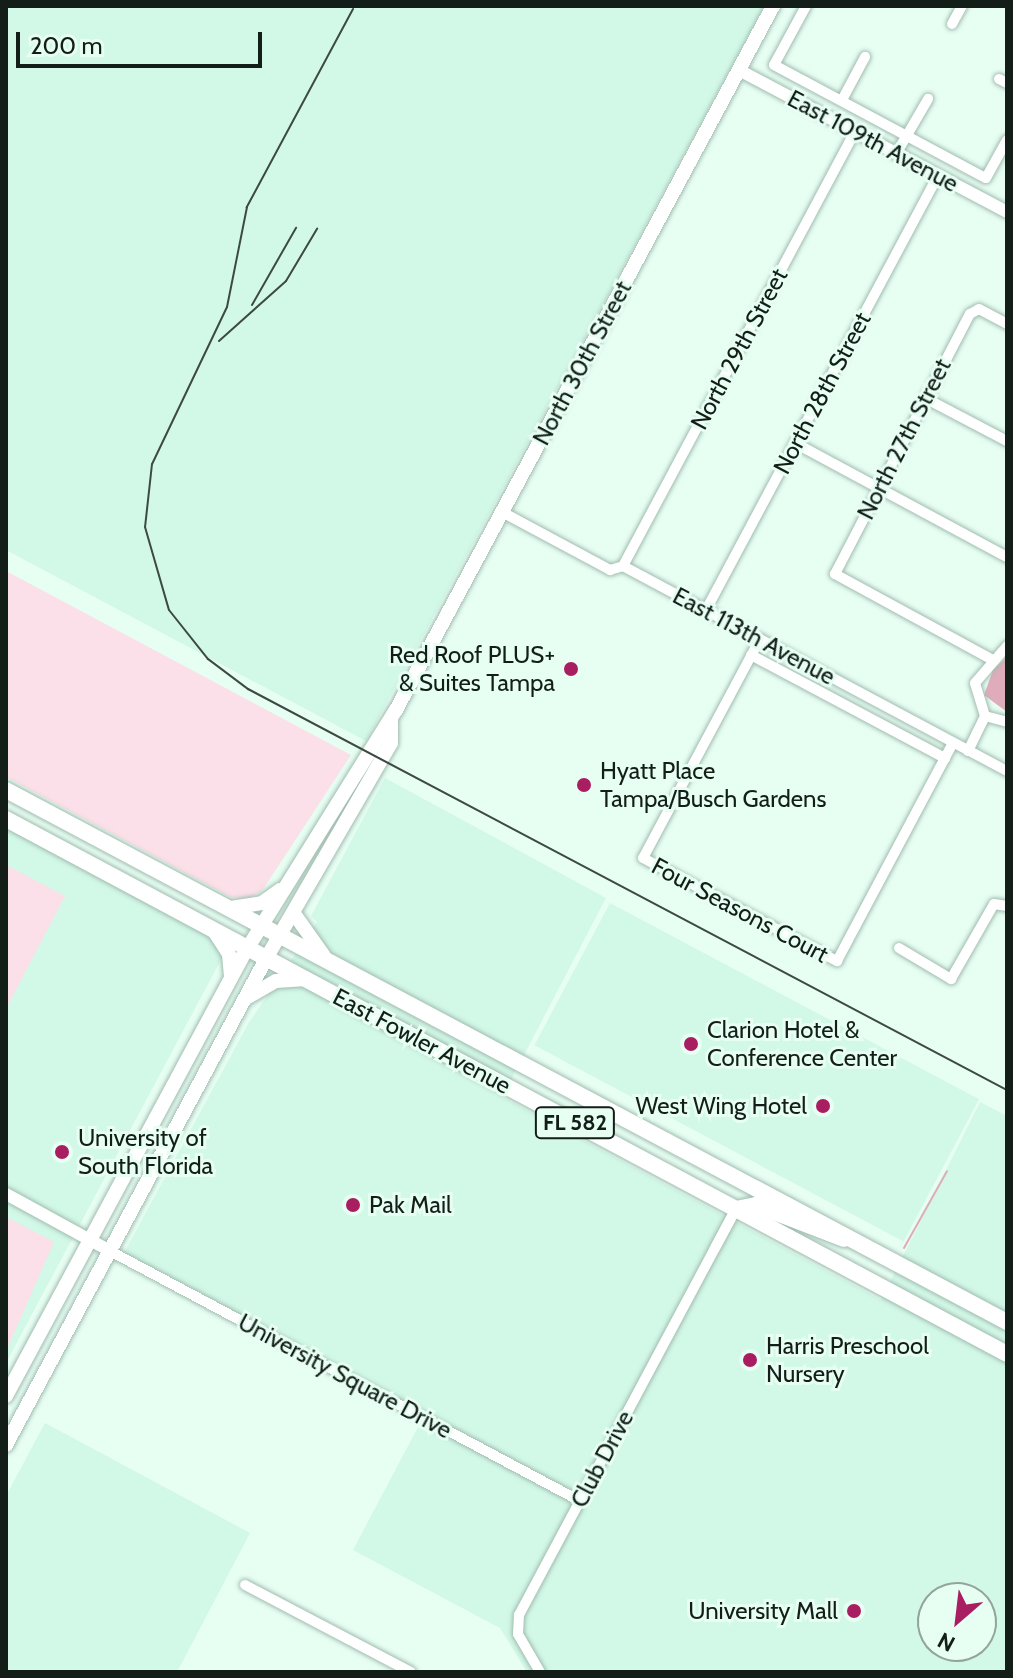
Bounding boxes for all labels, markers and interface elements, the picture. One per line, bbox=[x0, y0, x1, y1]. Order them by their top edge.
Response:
scale bar bbox=[20, 16, 266, 66]
text: 200 m bbox=[30, 31, 103, 60]
street label: East 109th Avenue bbox=[783, 84, 963, 198]
street label: North 29th Street bbox=[684, 264, 794, 434]
street label: North 30th Street bbox=[527, 276, 637, 450]
street label: North 28th Street bbox=[767, 307, 877, 479]
street label: North 27th Street bbox=[851, 354, 957, 524]
street label: East 113th Avenue bbox=[668, 581, 840, 691]
place label: Red Roof PLUS+ & Suites Tampa bbox=[389, 641, 555, 697]
marker: Red Roof PLUS+ & Suites Tampa bbox=[562, 660, 580, 678]
place label: Hyatt Place Tampa/Busch Gardens bbox=[600, 757, 826, 813]
marker: Hyatt Place Tampa/Busch Gardens bbox=[575, 776, 593, 794]
street label: Four Seasons Court bbox=[647, 851, 833, 969]
street label: East Fowler Avenue bbox=[328, 982, 516, 1100]
place label: Clarion Hotel & Conference Center bbox=[707, 1016, 897, 1072]
marker: Clarion Hotel & Conference Center bbox=[682, 1035, 700, 1053]
place label: West Wing Hotel bbox=[635, 1092, 807, 1120]
marker: West Wing Hotel bbox=[814, 1097, 832, 1115]
road number: FL 582 bbox=[533, 1105, 617, 1141]
place label: University of South Florida bbox=[78, 1124, 213, 1180]
marker: University of South Florida bbox=[53, 1143, 71, 1161]
place label: Pak Mail bbox=[369, 1191, 452, 1219]
marker: Pak Mail bbox=[344, 1196, 362, 1214]
street label: University Square Drive bbox=[233, 1307, 457, 1445]
place label: Harris Preschool Nursery bbox=[766, 1332, 929, 1388]
marker: Harris Preschool Nursery bbox=[741, 1351, 759, 1369]
street label: Club Drive bbox=[565, 1406, 639, 1512]
north arrow bbox=[917, 1582, 997, 1662]
place label: University Mall bbox=[688, 1597, 838, 1625]
marker: University Mall bbox=[845, 1602, 863, 1620]
text: N bbox=[933, 1626, 960, 1657]

